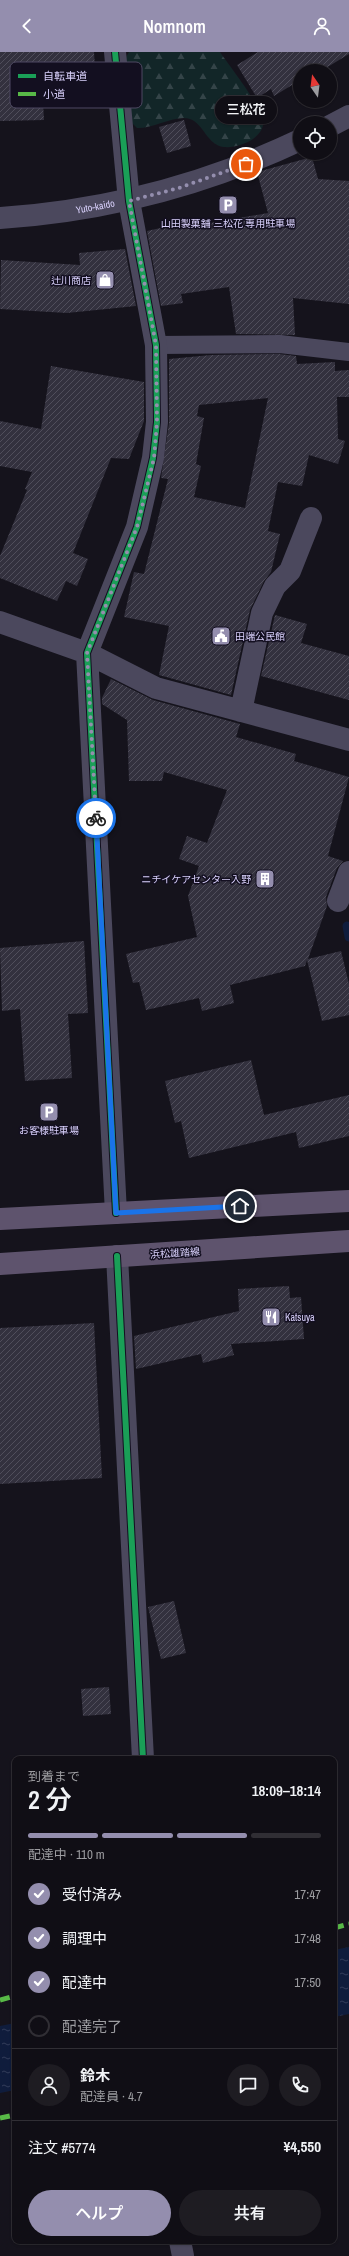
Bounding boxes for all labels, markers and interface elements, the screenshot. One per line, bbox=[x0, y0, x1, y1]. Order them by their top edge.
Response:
text: Nomnom bbox=[143, 14, 206, 39]
icon: back bbox=[16, 15, 38, 37]
icon: person bbox=[311, 15, 333, 37]
legend bbox=[10, 62, 142, 108]
north arrow bbox=[293, 64, 337, 108]
map controls bbox=[293, 64, 337, 160]
text: 自転車道 bbox=[43, 69, 87, 83]
text: 小道 bbox=[43, 87, 65, 101]
callout: 三松花 bbox=[215, 96, 277, 124]
text: 三松花 bbox=[226, 101, 266, 118]
button: locate bbox=[293, 116, 337, 160]
pin bbox=[229, 147, 263, 181]
icon: bag bbox=[235, 153, 257, 175]
parking icon: 山田製菓舗 三松花 専用駐車場 bbox=[217, 194, 239, 216]
street label: Yuto-kaido bbox=[75, 196, 116, 216]
place label: 山田製菓舗 三松花 専用駐車場 bbox=[161, 217, 295, 230]
shop icon: 辻川商店 bbox=[94, 269, 116, 291]
place label: 辻川商店 bbox=[51, 274, 91, 287]
public building icon: 田端公民館 bbox=[210, 625, 232, 647]
place label: 田端公民館 bbox=[235, 630, 285, 643]
courier bbox=[76, 798, 116, 838]
icon: bike bbox=[85, 807, 107, 829]
building icon: ニチイケアセンター入野 bbox=[254, 868, 276, 890]
place label: ニチイケアセンター入野 bbox=[141, 873, 251, 886]
parking icon: お客様駐車場 bbox=[38, 1101, 60, 1123]
place label: お客様駐車場 bbox=[19, 1124, 79, 1137]
pin bbox=[223, 1189, 257, 1223]
icon: home bbox=[229, 1195, 251, 1217]
street label: 浜松雄踏線 bbox=[150, 1245, 200, 1261]
restaurant icon: Katsuya bbox=[260, 1306, 282, 1328]
place label: Katsuya bbox=[285, 1311, 315, 1324]
text: 到着まで bbox=[28, 1768, 80, 1785]
text: 18:09–18:14 bbox=[252, 1780, 321, 1801]
text: 2 分 bbox=[28, 1782, 72, 1817]
text: 配達中 · 110 m bbox=[28, 1846, 105, 1863]
icon: check bbox=[28, 1883, 50, 1905]
text: 受付済み bbox=[62, 1884, 122, 1905]
text: 17:47 bbox=[294, 1886, 321, 1903]
icon: check bbox=[28, 1927, 50, 1949]
text: 調理中 bbox=[62, 1928, 107, 1949]
text: 17:48 bbox=[294, 1930, 321, 1947]
icon: check bbox=[28, 1971, 50, 1993]
text: 配達中 bbox=[62, 1972, 107, 1993]
text: 17:50 bbox=[294, 1974, 321, 1991]
text: 配達完了 bbox=[62, 2016, 122, 2037]
button: person bbox=[28, 2064, 70, 2106]
button: chat bbox=[227, 2064, 269, 2106]
button: phone bbox=[279, 2064, 321, 2106]
text: 鈴木 bbox=[80, 2065, 110, 2086]
text: 配達員 · 4.7 bbox=[80, 2088, 143, 2105]
text: ¥4,550 bbox=[283, 2136, 321, 2157]
text: 注文 #5774 bbox=[28, 2137, 96, 2158]
button: ヘルプ bbox=[28, 2190, 171, 2236]
button: 共有 bbox=[179, 2190, 321, 2236]

